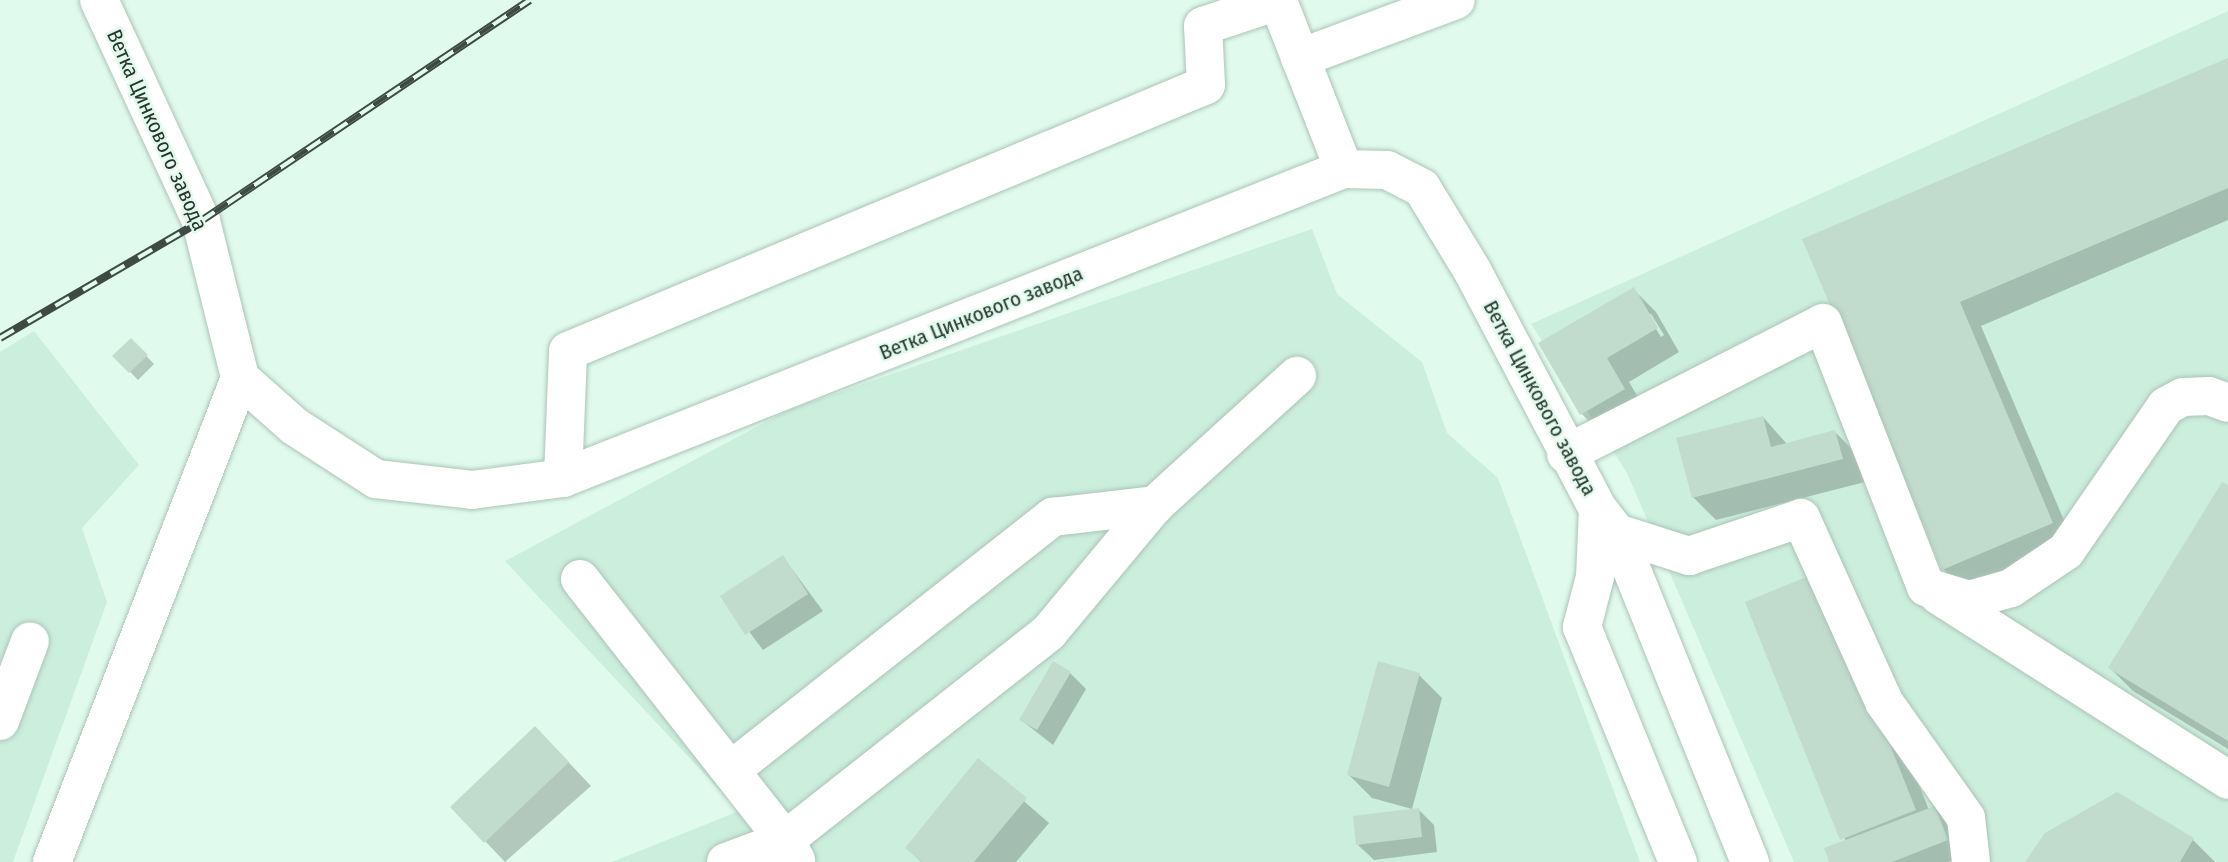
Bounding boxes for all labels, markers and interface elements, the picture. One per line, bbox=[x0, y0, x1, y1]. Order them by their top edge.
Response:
street label: Ветка Цинкового завода bbox=[101, 26, 213, 234]
street label: Ветка Цинкового завода bbox=[876, 261, 1086, 365]
street label: Ветка Цинкового завода bbox=[1478, 296, 1602, 500]

